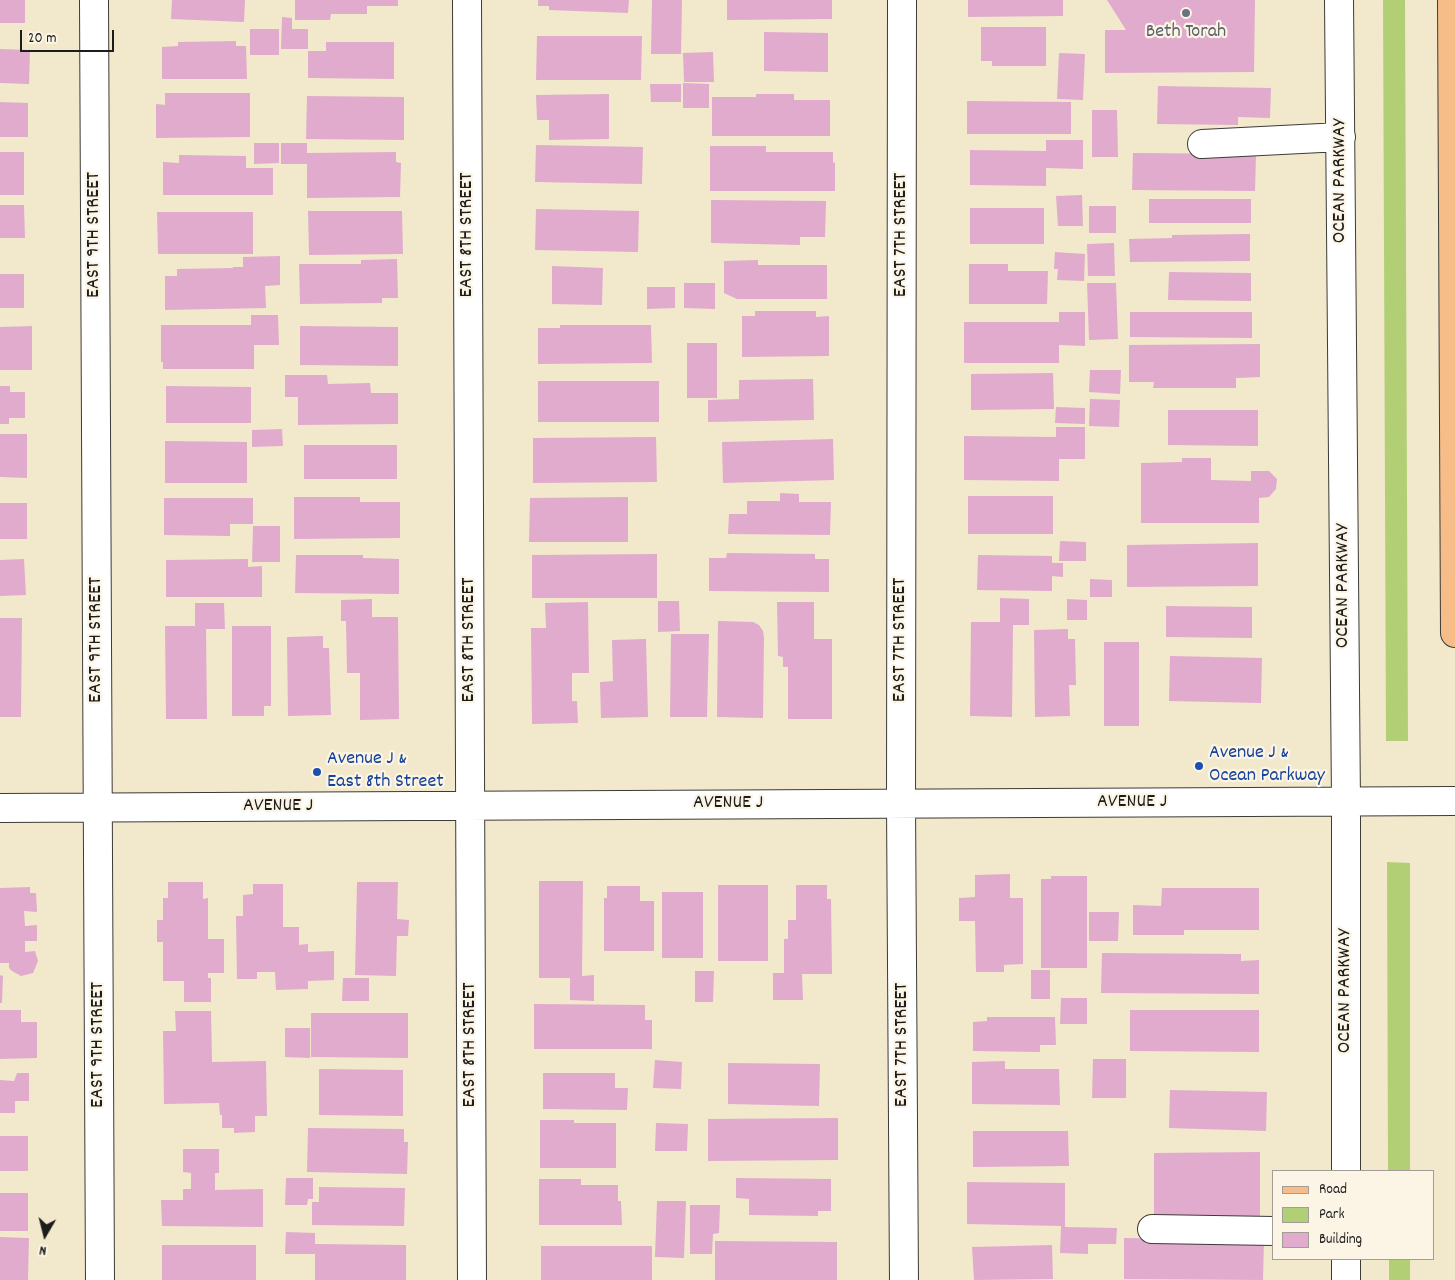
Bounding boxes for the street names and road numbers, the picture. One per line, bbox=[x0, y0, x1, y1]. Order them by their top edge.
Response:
street label: OCEAN PARKWAY bbox=[1329, 119, 1353, 243]
street label: EAST 9TH STREET bbox=[83, 172, 107, 298]
street label: EAST 8TH STREET bbox=[456, 173, 480, 297]
street label: EAST 7TH STREET bbox=[890, 173, 914, 297]
street label: OCEAN PARKWAY bbox=[1332, 524, 1356, 648]
street label: EAST 9TH STREET bbox=[85, 577, 109, 703]
street label: EAST 8TH STREET bbox=[458, 578, 482, 702]
street label: EAST 7TH STREET bbox=[889, 578, 913, 702]
street label: AVENUE J bbox=[1097, 791, 1167, 815]
street label: AVENUE J bbox=[693, 792, 763, 816]
street label: AVENUE J bbox=[243, 795, 313, 819]
street label: OCEAN PARKWAY bbox=[1334, 929, 1358, 1053]
street label: EAST 9TH STREET bbox=[87, 982, 111, 1108]
street label: EAST 8TH STREET bbox=[459, 983, 483, 1107]
street label: EAST 7TH STREET bbox=[891, 983, 915, 1107]

